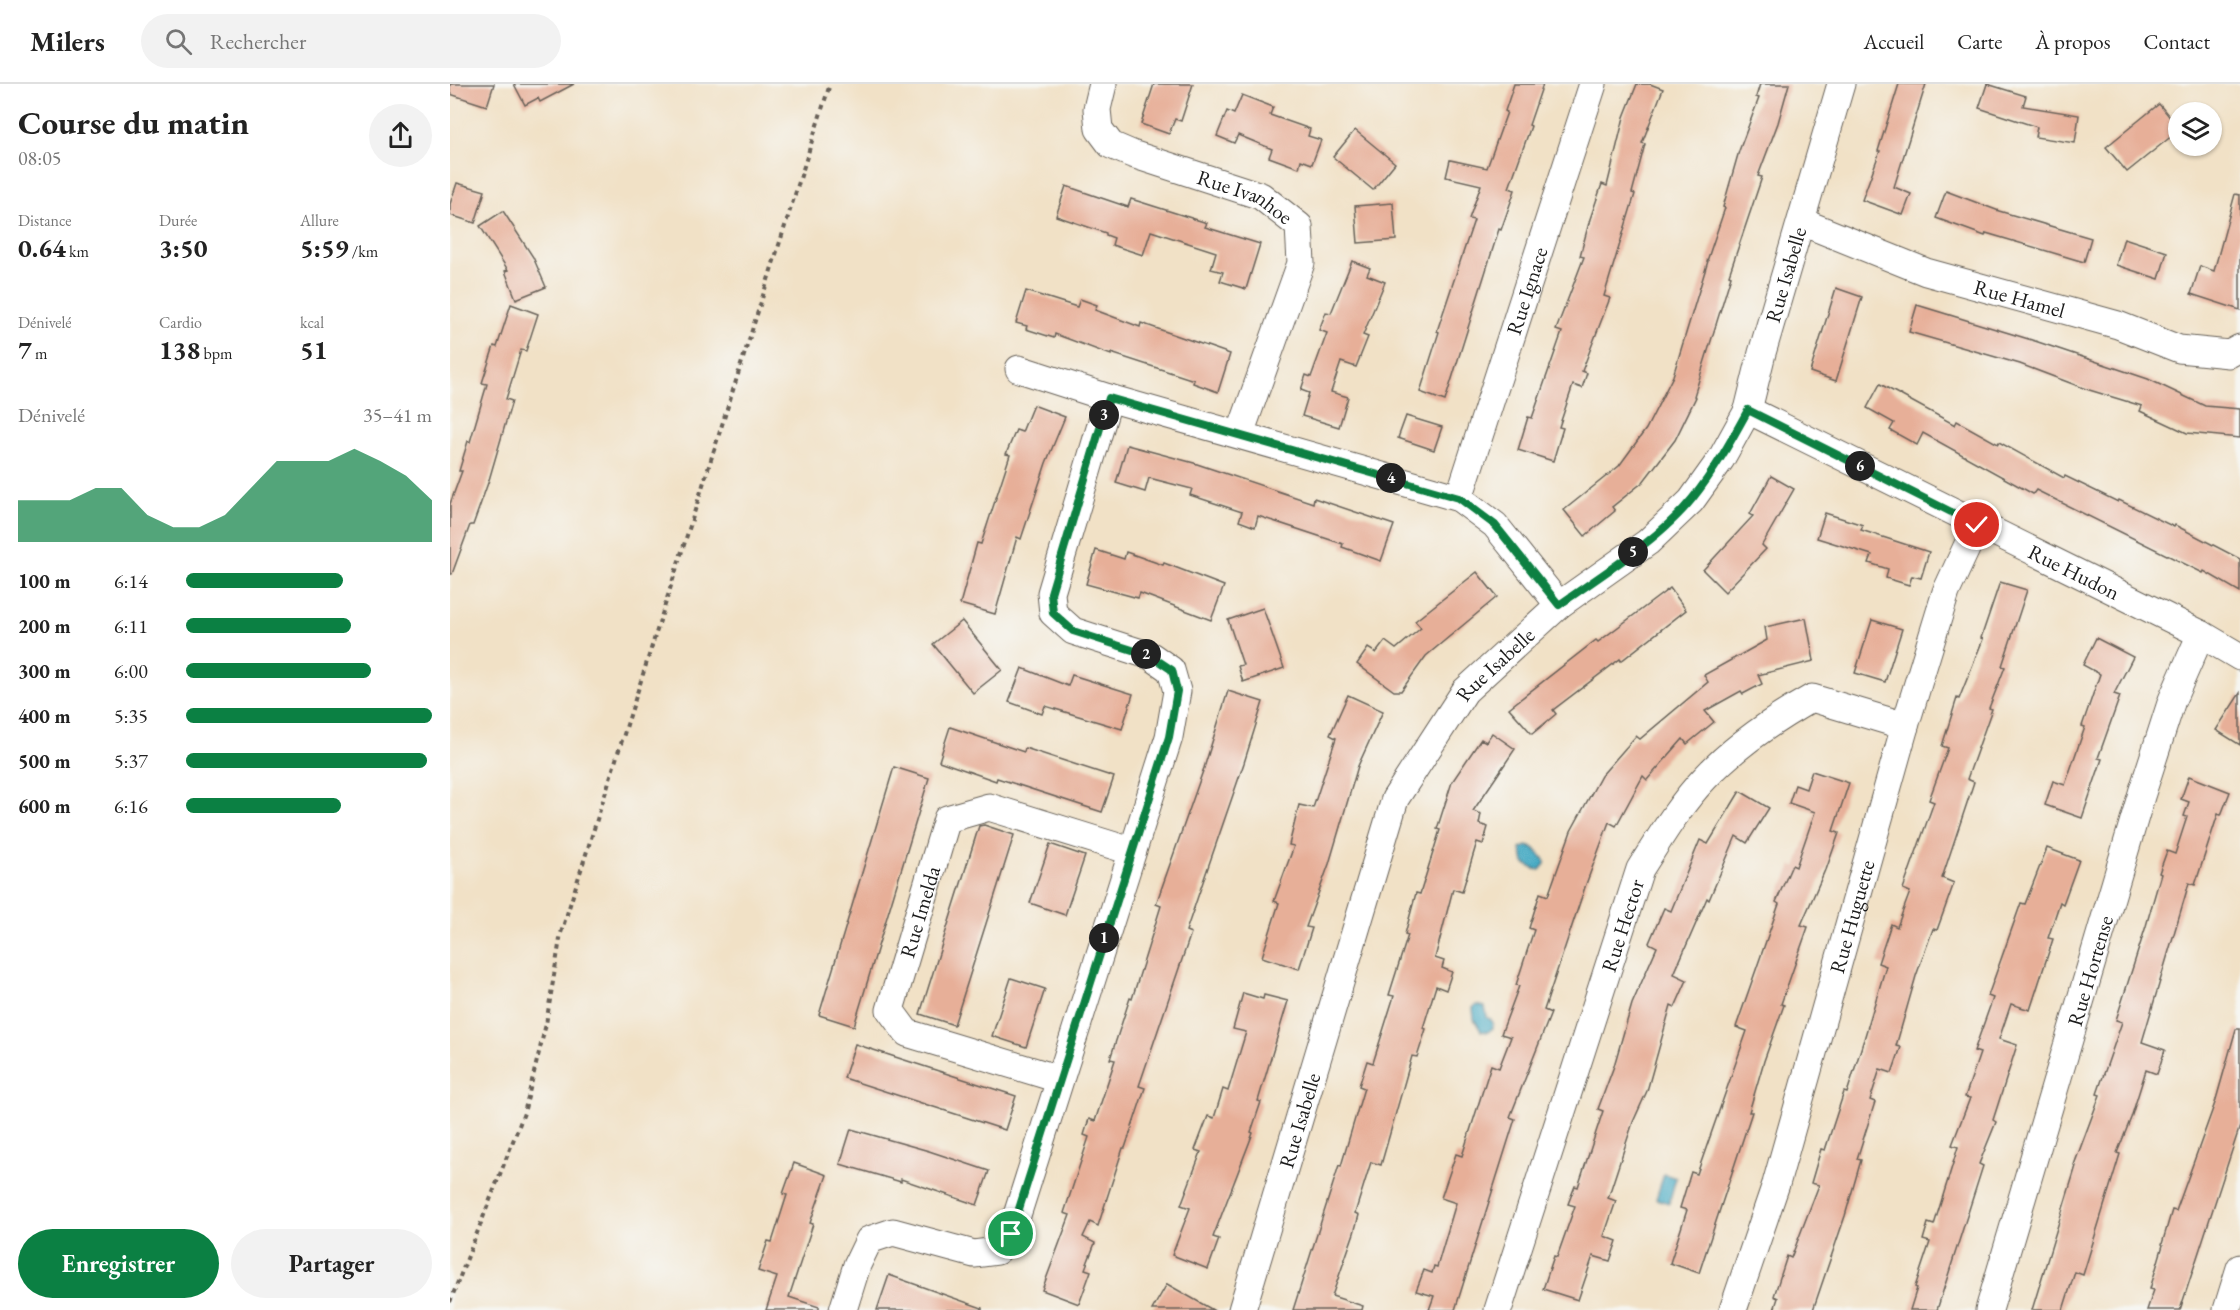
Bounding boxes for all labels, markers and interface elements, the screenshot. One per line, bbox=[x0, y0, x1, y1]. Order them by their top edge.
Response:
search box bbox=[141, 14, 561, 68]
text: Milers bbox=[30, 23, 105, 59]
icon: search bbox=[162, 25, 195, 58]
text: Rechercher bbox=[210, 27, 306, 56]
text: Accueil bbox=[1864, 28, 1924, 55]
text: Carte bbox=[1957, 28, 2002, 55]
text: À propos bbox=[2035, 28, 2110, 55]
text: Contact bbox=[2143, 28, 2210, 55]
text: Course du matin bbox=[18, 101, 249, 144]
map controls bbox=[2168, 102, 2222, 156]
button: layers bbox=[2168, 102, 2222, 156]
button: share bbox=[369, 104, 432, 167]
text: 08:05 bbox=[18, 145, 61, 171]
street label: Rue Ivanhoe bbox=[1194, 163, 1299, 230]
text: Distance bbox=[18, 210, 71, 231]
text: Durée bbox=[159, 210, 197, 231]
text: Allure bbox=[300, 210, 339, 231]
street label: Rue Isabelle bbox=[1758, 224, 1812, 325]
text: 0.64 bbox=[18, 231, 66, 265]
text: 3:50 bbox=[159, 231, 208, 265]
text: 5:59 bbox=[300, 231, 349, 265]
text: km bbox=[66, 241, 89, 262]
text: /km bbox=[349, 241, 378, 262]
street label: Rue Ignace bbox=[1499, 243, 1553, 338]
street label: Rue Hamel bbox=[1971, 272, 2068, 323]
text: Dénivelé bbox=[18, 312, 72, 333]
text: Cardio bbox=[159, 312, 202, 333]
text: kcal bbox=[300, 312, 324, 333]
text: 7 bbox=[18, 333, 32, 367]
text: 138 bbox=[159, 333, 200, 367]
text: 51 bbox=[300, 333, 328, 367]
text: m bbox=[32, 343, 47, 364]
text: bpm bbox=[200, 343, 232, 364]
pin: 3 bbox=[1089, 400, 1119, 430]
text: Dénivelé bbox=[18, 402, 85, 428]
text: 35–41 m bbox=[363, 402, 432, 428]
text: 3 bbox=[1100, 404, 1108, 425]
pin: 6 bbox=[1845, 451, 1875, 481]
text: 6 bbox=[1856, 455, 1864, 476]
pin: 4 bbox=[1376, 463, 1406, 493]
text: 4 bbox=[1387, 467, 1395, 488]
pin bbox=[1951, 499, 2002, 550]
icon: check bbox=[1960, 508, 1993, 541]
pin: 5 bbox=[1618, 537, 1648, 567]
street label: Rue Hudon bbox=[2024, 537, 2125, 605]
text: 5 bbox=[1629, 541, 1637, 562]
text: 100 m bbox=[18, 568, 71, 594]
text: 6:14 bbox=[114, 568, 148, 594]
text: 200 m bbox=[18, 613, 71, 639]
text: 6:11 bbox=[114, 613, 148, 639]
street label: Rue Isabelle bbox=[1449, 621, 1540, 706]
pin: 2 bbox=[1131, 639, 1161, 669]
text: 2 bbox=[1142, 643, 1150, 664]
text: 300 m bbox=[18, 658, 71, 684]
text: 6:00 bbox=[114, 658, 148, 684]
text: 400 m bbox=[18, 703, 71, 729]
text: 5:35 bbox=[114, 703, 148, 729]
text: 500 m bbox=[18, 748, 71, 774]
text: 5:37 bbox=[114, 748, 148, 774]
text: 600 m bbox=[18, 793, 71, 819]
text: 6:16 bbox=[114, 793, 148, 819]
street label: Rue Huguette bbox=[1823, 857, 1880, 976]
street label: Rue Imelda bbox=[893, 862, 946, 961]
street label: Rue Hector bbox=[1594, 876, 1649, 975]
street label: Rue Hortense bbox=[2060, 912, 2119, 1029]
pin: 1 bbox=[1089, 923, 1119, 953]
text: 1 bbox=[1100, 927, 1108, 948]
street label: Rue Isabelle bbox=[1272, 1069, 1326, 1171]
pin bbox=[985, 1208, 1036, 1259]
icon: arrive bbox=[994, 1217, 1027, 1250]
button: Enregistrer bbox=[18, 1229, 219, 1298]
button: Partager bbox=[231, 1229, 432, 1298]

